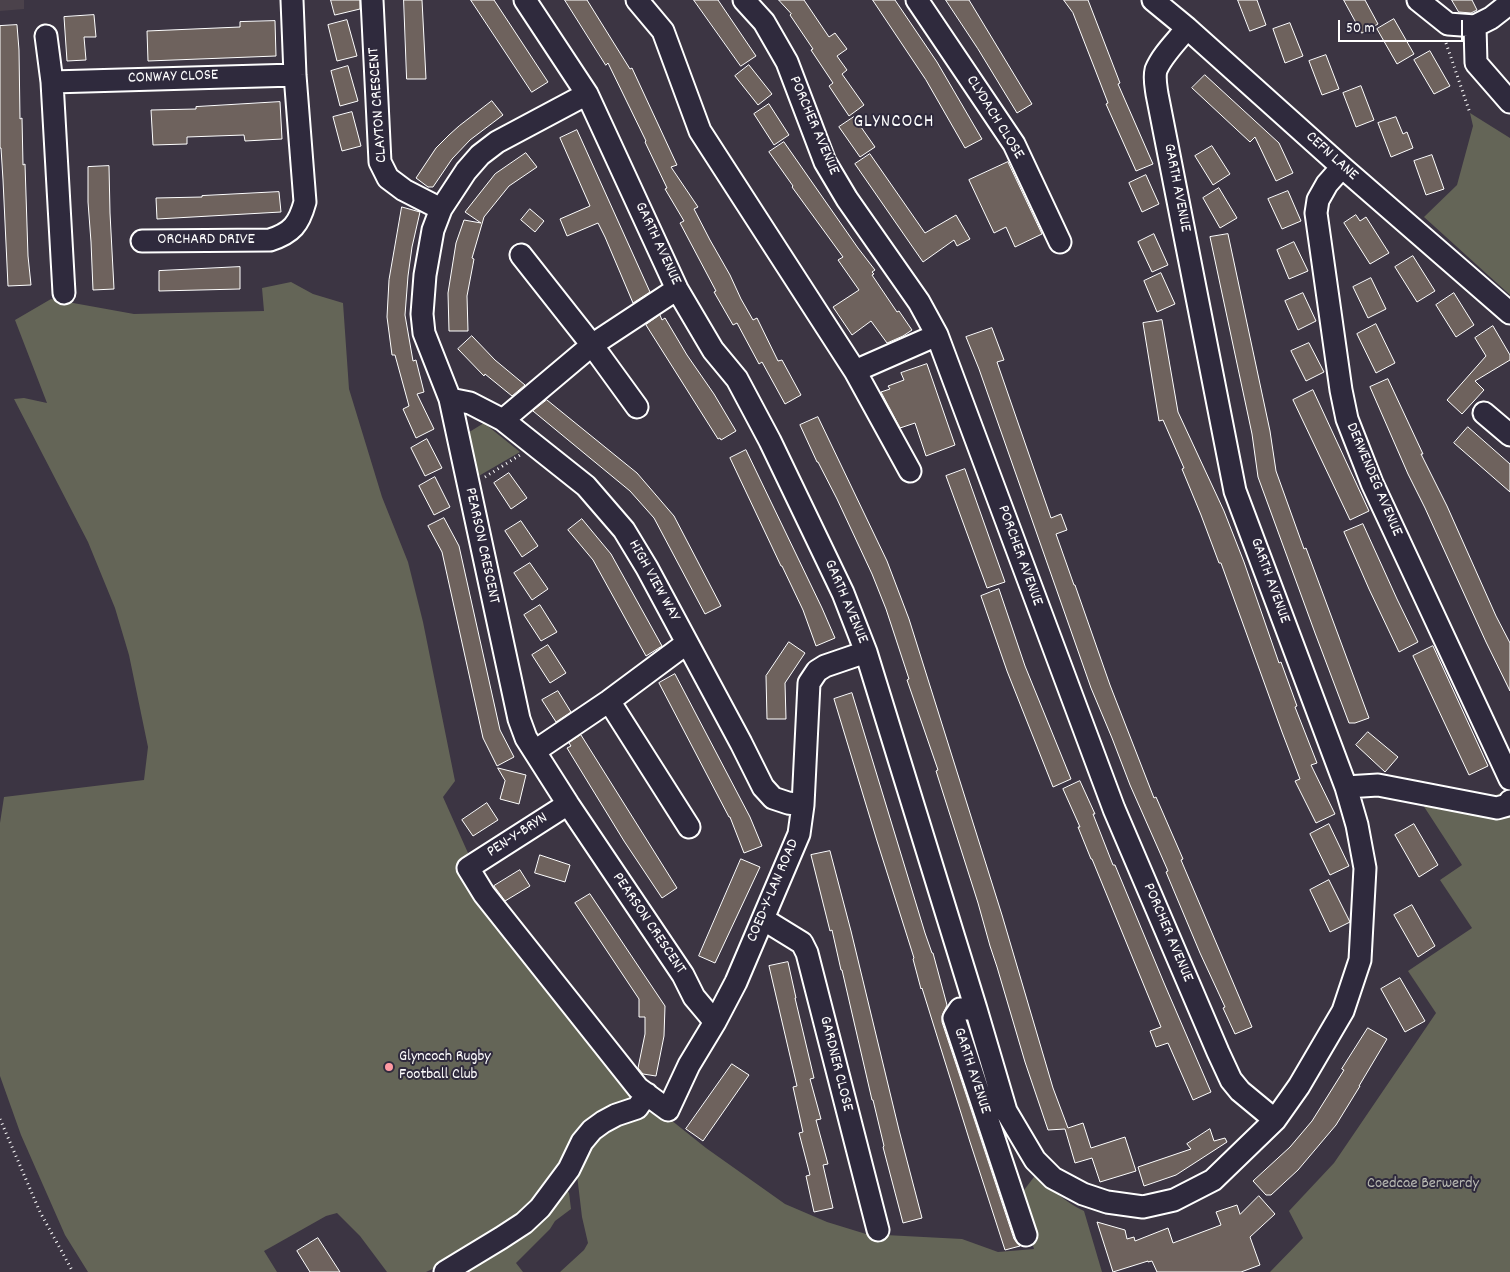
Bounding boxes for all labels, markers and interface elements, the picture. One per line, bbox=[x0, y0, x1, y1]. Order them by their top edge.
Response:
scale bar bbox=[1340, 10, 1465, 42]
text: 50 m bbox=[1346, 18, 1375, 40]
street label: CLAYTON CRESCENT bbox=[365, 47, 393, 163]
street label: CONWAY CLOSE bbox=[128, 67, 218, 89]
street label: CLYDACH CLOSE bbox=[961, 73, 1027, 163]
street label: PORCHER AVENUE bbox=[784, 74, 842, 178]
district label: GLYNCOCH bbox=[852, 112, 936, 134]
street label: CEFN LANE bbox=[1301, 128, 1361, 186]
street label: GARTH AVENUE bbox=[1158, 142, 1194, 234]
street label: GARTH AVENUE bbox=[629, 199, 685, 289]
street label: ORCHARD DRIVE bbox=[157, 231, 255, 251]
street label: DERWENDEG AVENUE bbox=[1340, 420, 1406, 540]
street label: PEARSON CRESCENT bbox=[459, 486, 503, 606]
street label: PORCHER AVENUE bbox=[992, 503, 1046, 609]
street label: GARTH AVENUE bbox=[1245, 536, 1293, 626]
street label: HIGH VIEW WAY bbox=[623, 537, 683, 625]
street label: GARTH AVENUE bbox=[819, 557, 871, 647]
street label: PEN-Y-BRYN bbox=[484, 809, 552, 863]
street label: COED-Y-LAN ROAD bbox=[744, 837, 804, 945]
street label: PEARSON CRESCENT bbox=[607, 870, 689, 978]
street label: PORCHER AVENUE bbox=[1138, 881, 1196, 985]
street label: GARDNER CLOSE bbox=[814, 1014, 856, 1114]
street label: GARTH AVENUE bbox=[948, 1026, 994, 1116]
place label: Glyncoch Rugby Football Club bbox=[399, 1048, 491, 1086]
marker: Glyncoch Rugby Football Club bbox=[383, 1061, 395, 1073]
park label: Coedcae Berwerdy bbox=[1367, 1175, 1479, 1195]

